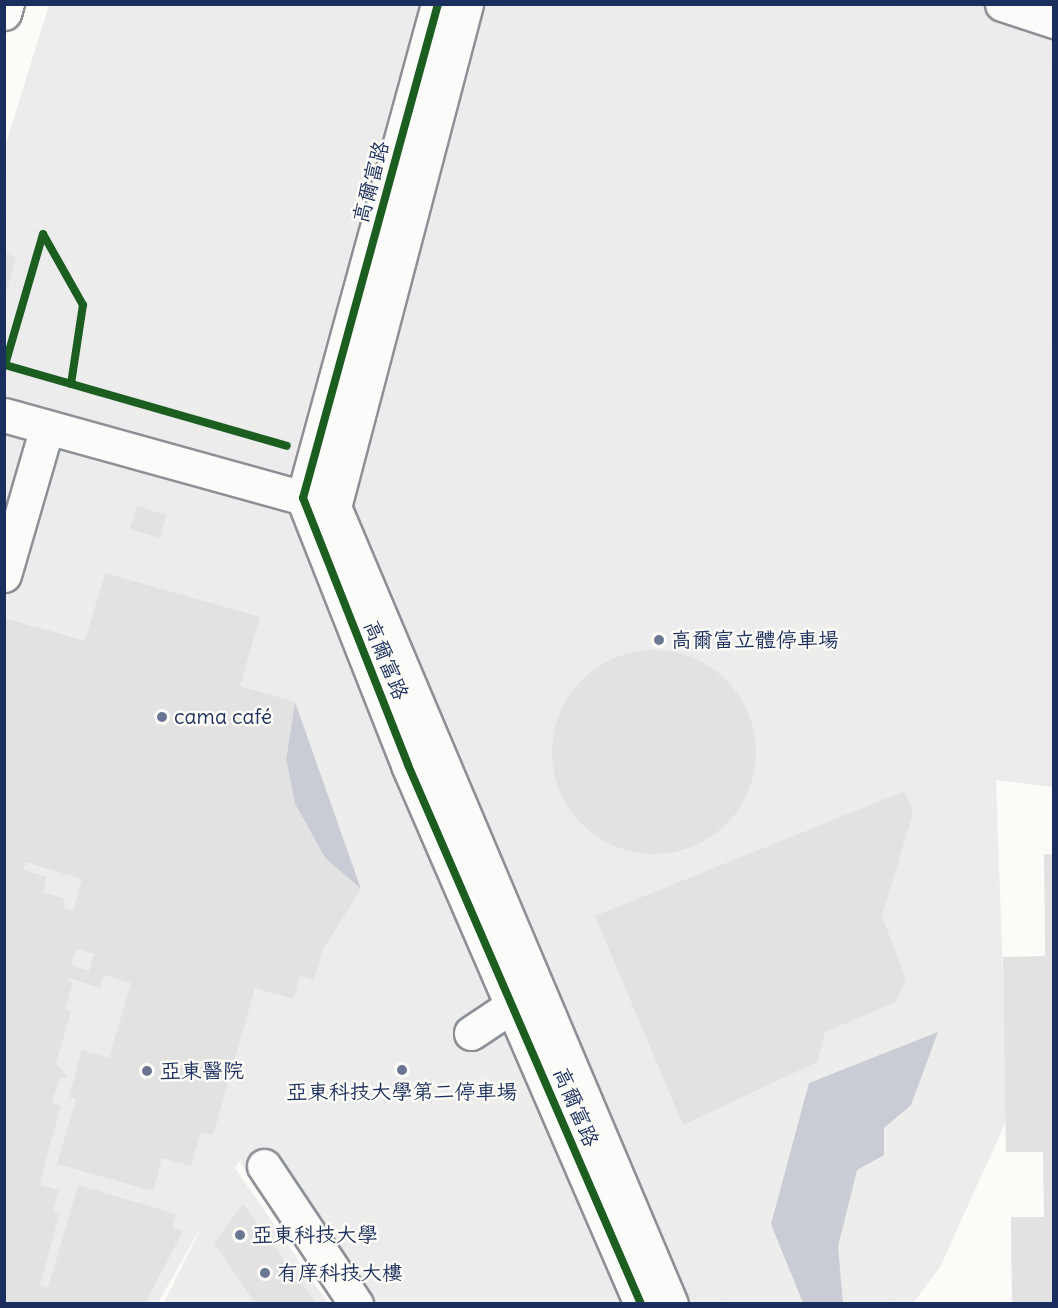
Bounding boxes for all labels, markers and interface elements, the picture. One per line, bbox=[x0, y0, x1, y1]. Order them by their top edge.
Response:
street label: 高爾富路 bbox=[348, 138, 394, 226]
street label: 高爾富路 bbox=[359, 616, 413, 704]
place label: 高爾富立體停車場 bbox=[671, 627, 839, 653]
marker: 高爾富立體停車場 bbox=[652, 633, 666, 647]
place label: cama café bbox=[174, 704, 272, 730]
marker: cama café bbox=[155, 710, 169, 724]
place label: 亞東醫院 bbox=[160, 1058, 244, 1084]
marker: 亞東醫院 bbox=[138, 1062, 156, 1080]
marker: 亞東科技大學第二停車場 bbox=[395, 1063, 409, 1077]
street label: 高爾富路 bbox=[548, 1063, 604, 1151]
place label: 亞東科技大學第二停車場 bbox=[287, 1079, 517, 1105]
place label: 亞東科技大學 bbox=[252, 1222, 378, 1248]
marker: 亞東科技大學 bbox=[233, 1228, 247, 1242]
place label: 有庠科技大樓 bbox=[277, 1260, 403, 1286]
marker: 有庠科技大樓 bbox=[258, 1266, 272, 1280]

